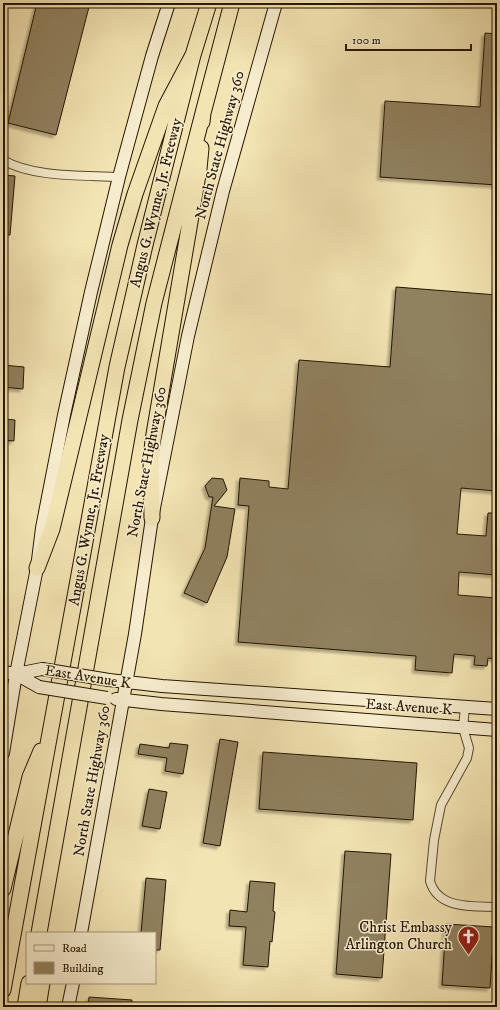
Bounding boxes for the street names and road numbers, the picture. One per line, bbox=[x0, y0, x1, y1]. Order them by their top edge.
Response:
street label: North State Highway 360 bbox=[191, 69, 249, 221]
street label: Angus G. Wynne, Jr. Freeway bbox=[126, 115, 186, 290]
street label: North State Highway 360 bbox=[123, 385, 171, 539]
street label: Angus G. Wynne, Jr. Freeway bbox=[65, 432, 114, 607]
street label: East Avenue K bbox=[44, 661, 133, 693]
street label: East Avenue K bbox=[365, 694, 454, 720]
street label: North State Highway 360 bbox=[69, 704, 115, 858]

